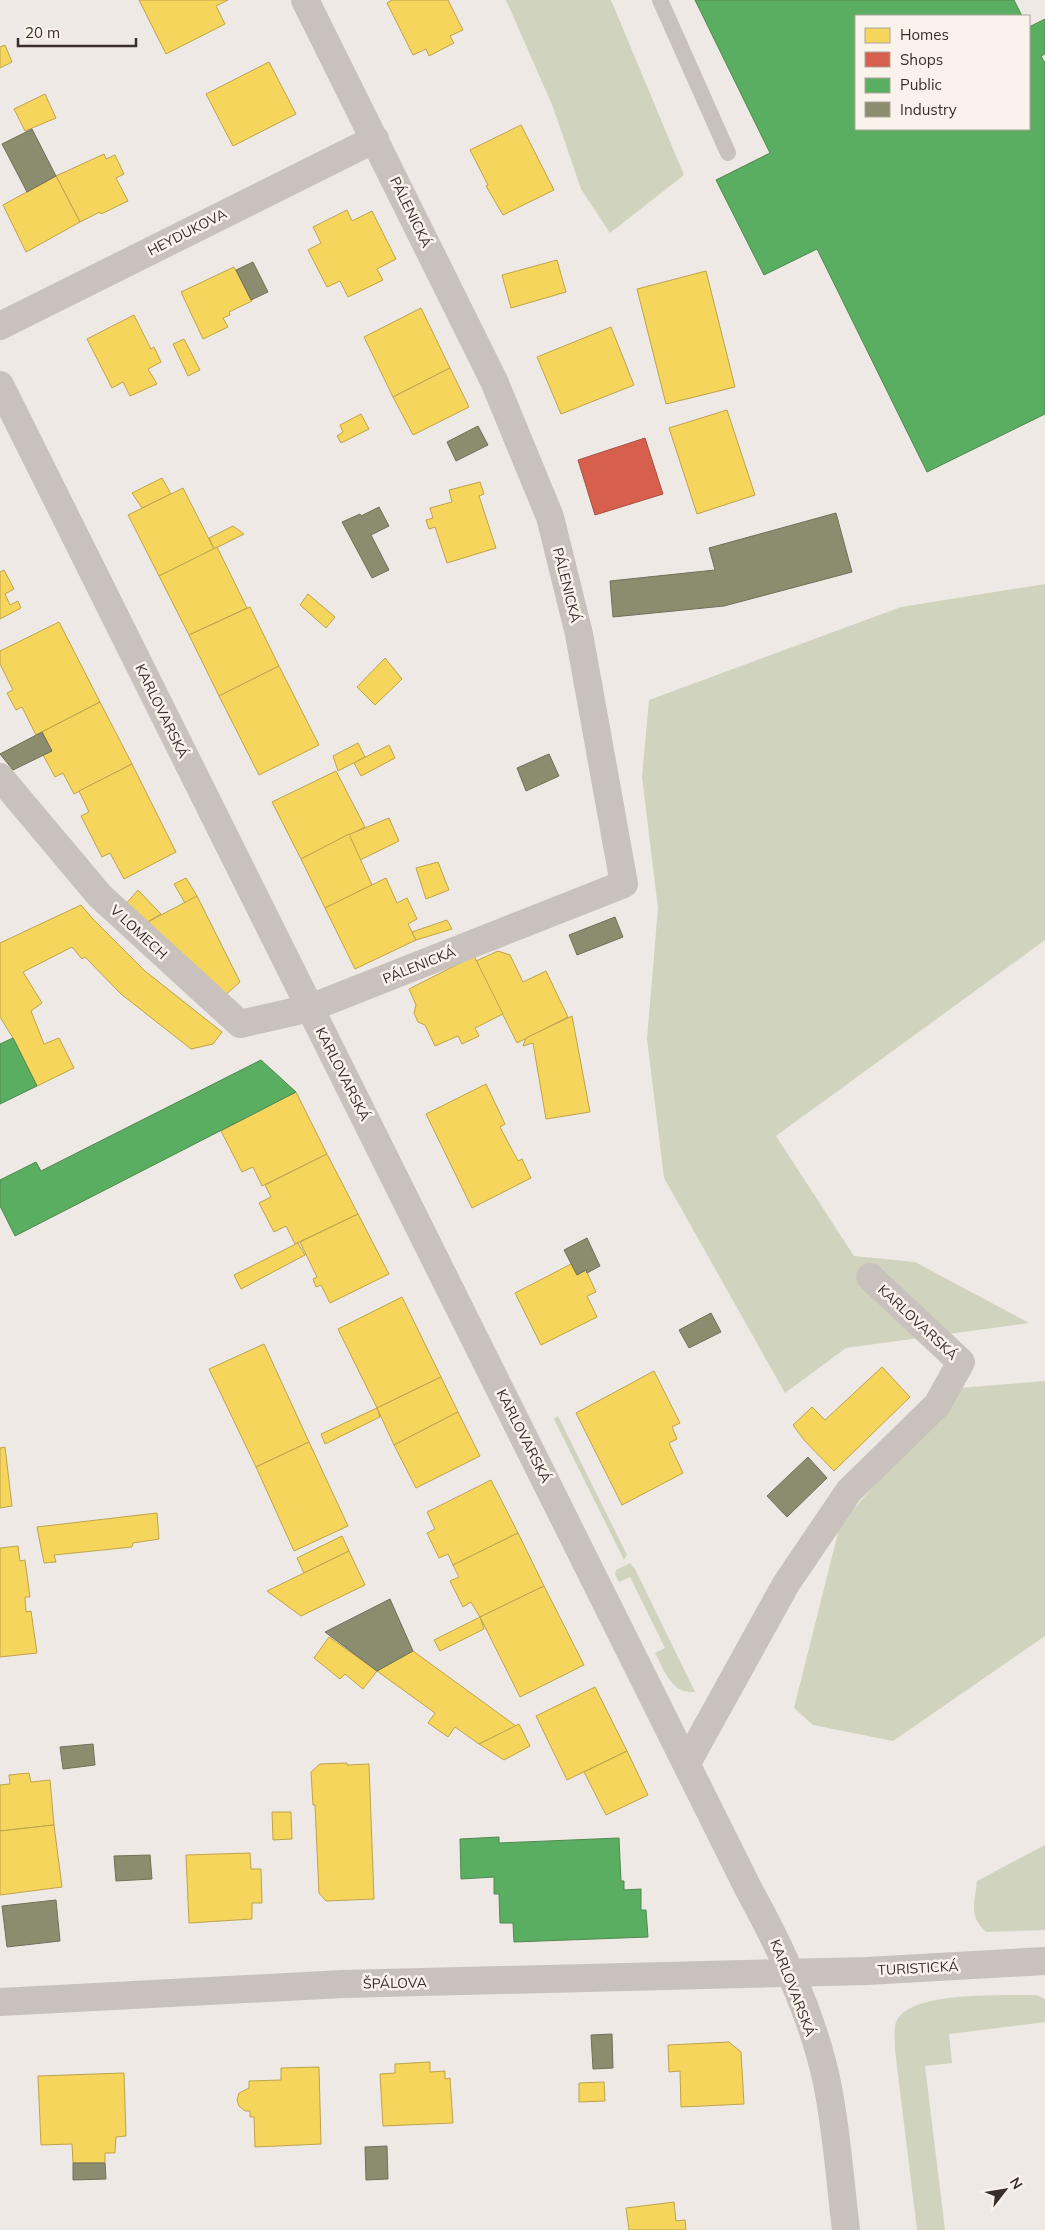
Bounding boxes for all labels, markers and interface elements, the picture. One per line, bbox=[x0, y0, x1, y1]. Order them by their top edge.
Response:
scale bar bbox=[18, 15, 135, 47]
legend bbox=[855, 15, 1030, 130]
text: 20 m bbox=[25, 23, 60, 42]
text: Homes bbox=[900, 25, 949, 44]
text: Shops bbox=[900, 50, 943, 69]
text: Public bbox=[900, 75, 942, 94]
text: Industry bbox=[900, 100, 957, 119]
street label: PÁLENICKÁ bbox=[386, 174, 436, 251]
street label: HEYDUKOVA bbox=[144, 204, 230, 260]
street label: PÁLENICKÁ bbox=[549, 546, 585, 625]
street label: KARLOVARSKÁ bbox=[131, 661, 193, 762]
street label: V LOMECH bbox=[107, 901, 171, 963]
street label: PÁLENICKÁ bbox=[380, 942, 459, 988]
street label: KARLOVARSKÁ bbox=[312, 1024, 375, 1124]
street label: KARLOVARSKÁ bbox=[874, 1280, 962, 1364]
street label: KARLOVARSKÁ bbox=[493, 1386, 556, 1486]
street label: KARLOVARSKÁ bbox=[766, 1937, 820, 2040]
street label: TURISTICKÁ bbox=[877, 1957, 960, 1979]
street label: ŠPÁLOVA bbox=[363, 1973, 428, 1993]
north arrow bbox=[980, 2165, 1030, 2215]
text: N bbox=[1006, 2174, 1027, 2192]

